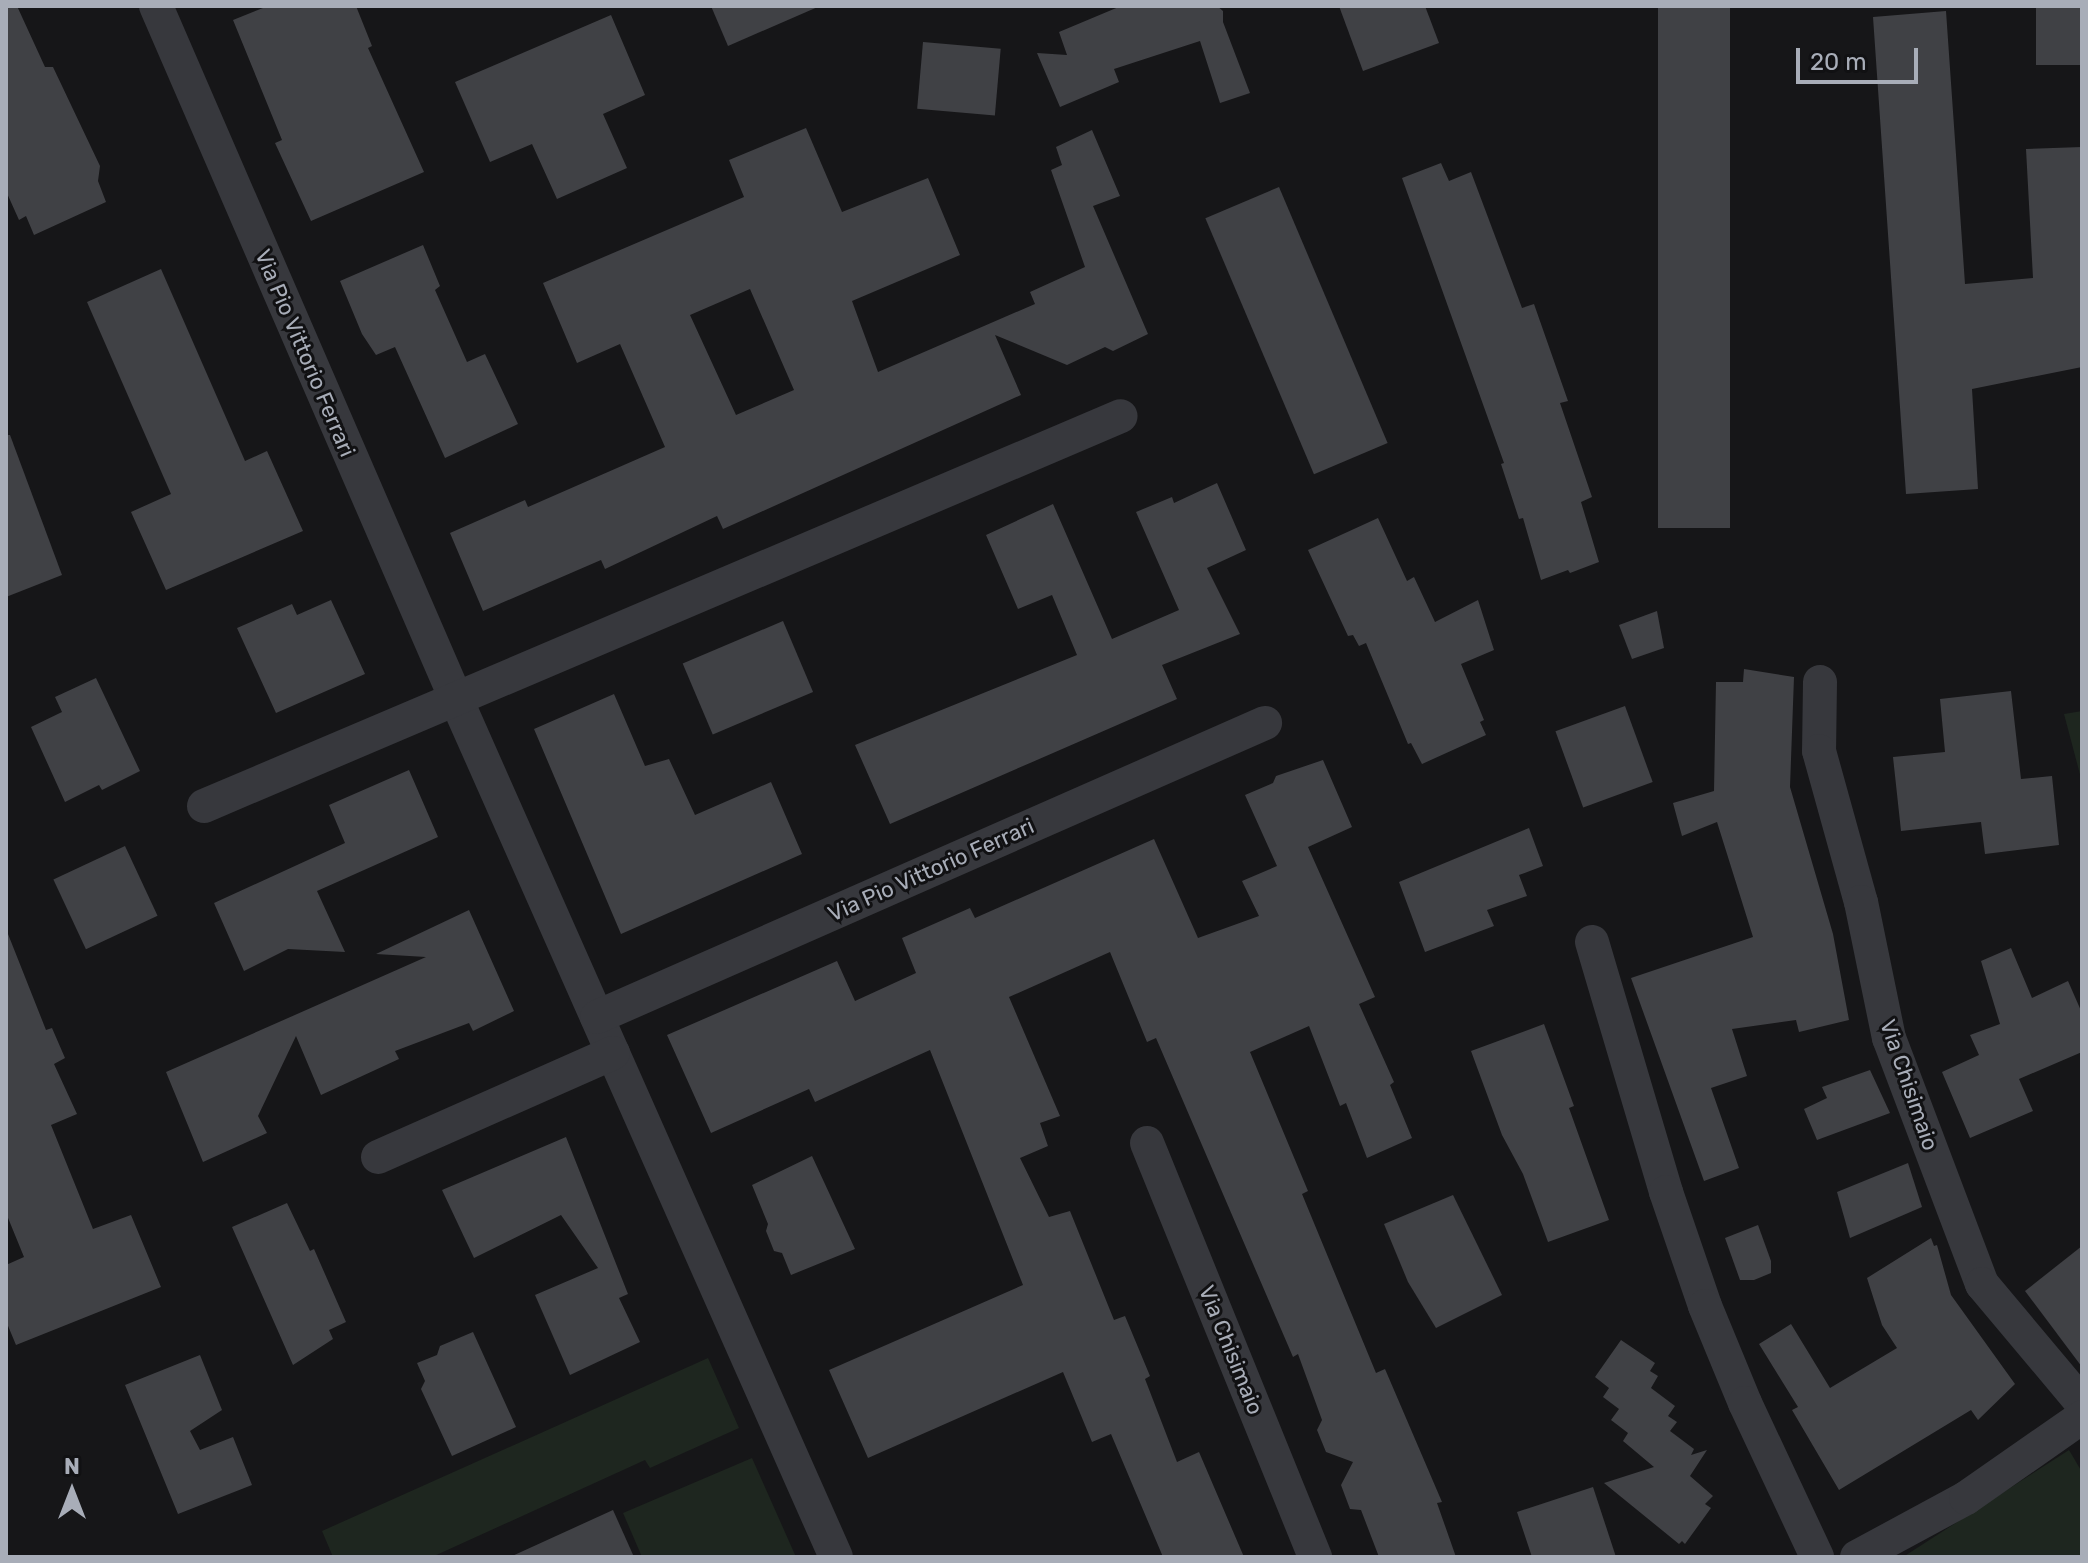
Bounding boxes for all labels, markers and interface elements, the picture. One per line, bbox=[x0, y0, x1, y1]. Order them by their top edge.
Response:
scale bar bbox=[1800, 32, 1922, 82]
text: 20 m bbox=[1810, 48, 1867, 76]
street label: Via Pio Vittorio Ferrari bbox=[249, 245, 361, 461]
street label: Via Pio Vittorio Ferrari bbox=[824, 813, 1038, 927]
street label: Via Chisimaio bbox=[1874, 1016, 1944, 1154]
street label: Via Chisimaio bbox=[1193, 1282, 1269, 1418]
north arrow bbox=[32, 1451, 112, 1531]
text: N bbox=[64, 1453, 80, 1480]

